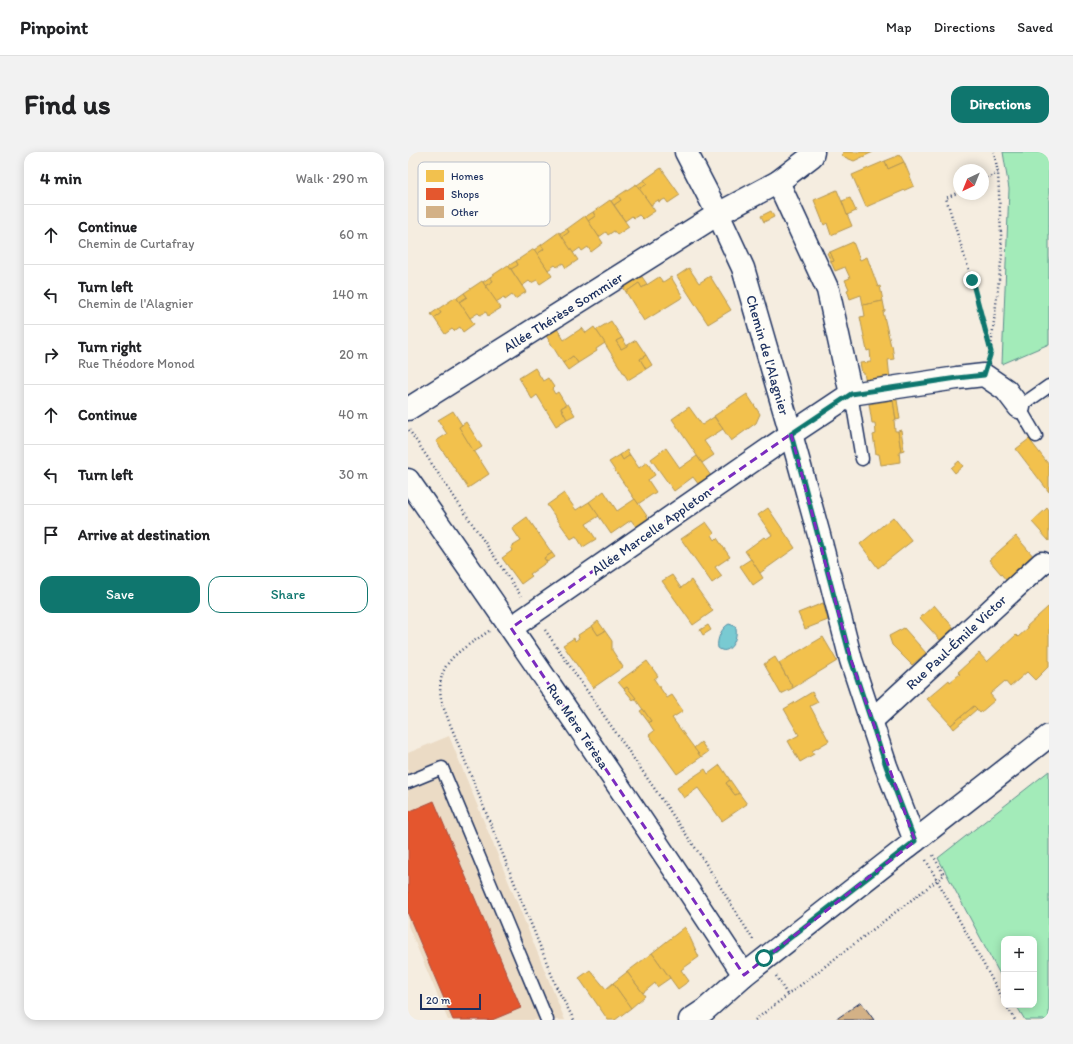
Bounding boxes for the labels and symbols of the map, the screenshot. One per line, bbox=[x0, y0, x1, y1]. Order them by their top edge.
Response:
legend bbox=[418, 162, 550, 226]
north arrow bbox=[953, 164, 989, 200]
text: Homes bbox=[451, 170, 484, 183]
text: Shops bbox=[451, 188, 479, 201]
text: Other bbox=[451, 206, 479, 219]
street label: Allée Thérèse Sommier bbox=[500, 268, 627, 356]
route end bbox=[963, 271, 981, 289]
street label: Chemin de l'Alagnier bbox=[742, 293, 793, 418]
street label: Allée Marcelle Appleton bbox=[588, 484, 715, 579]
street label: Rue Paul-Émile Victor bbox=[903, 591, 1010, 693]
street label: Rue Mère Térèsa bbox=[543, 680, 613, 773]
route start bbox=[755, 949, 773, 967]
scale bar bbox=[420, 992, 481, 1011]

